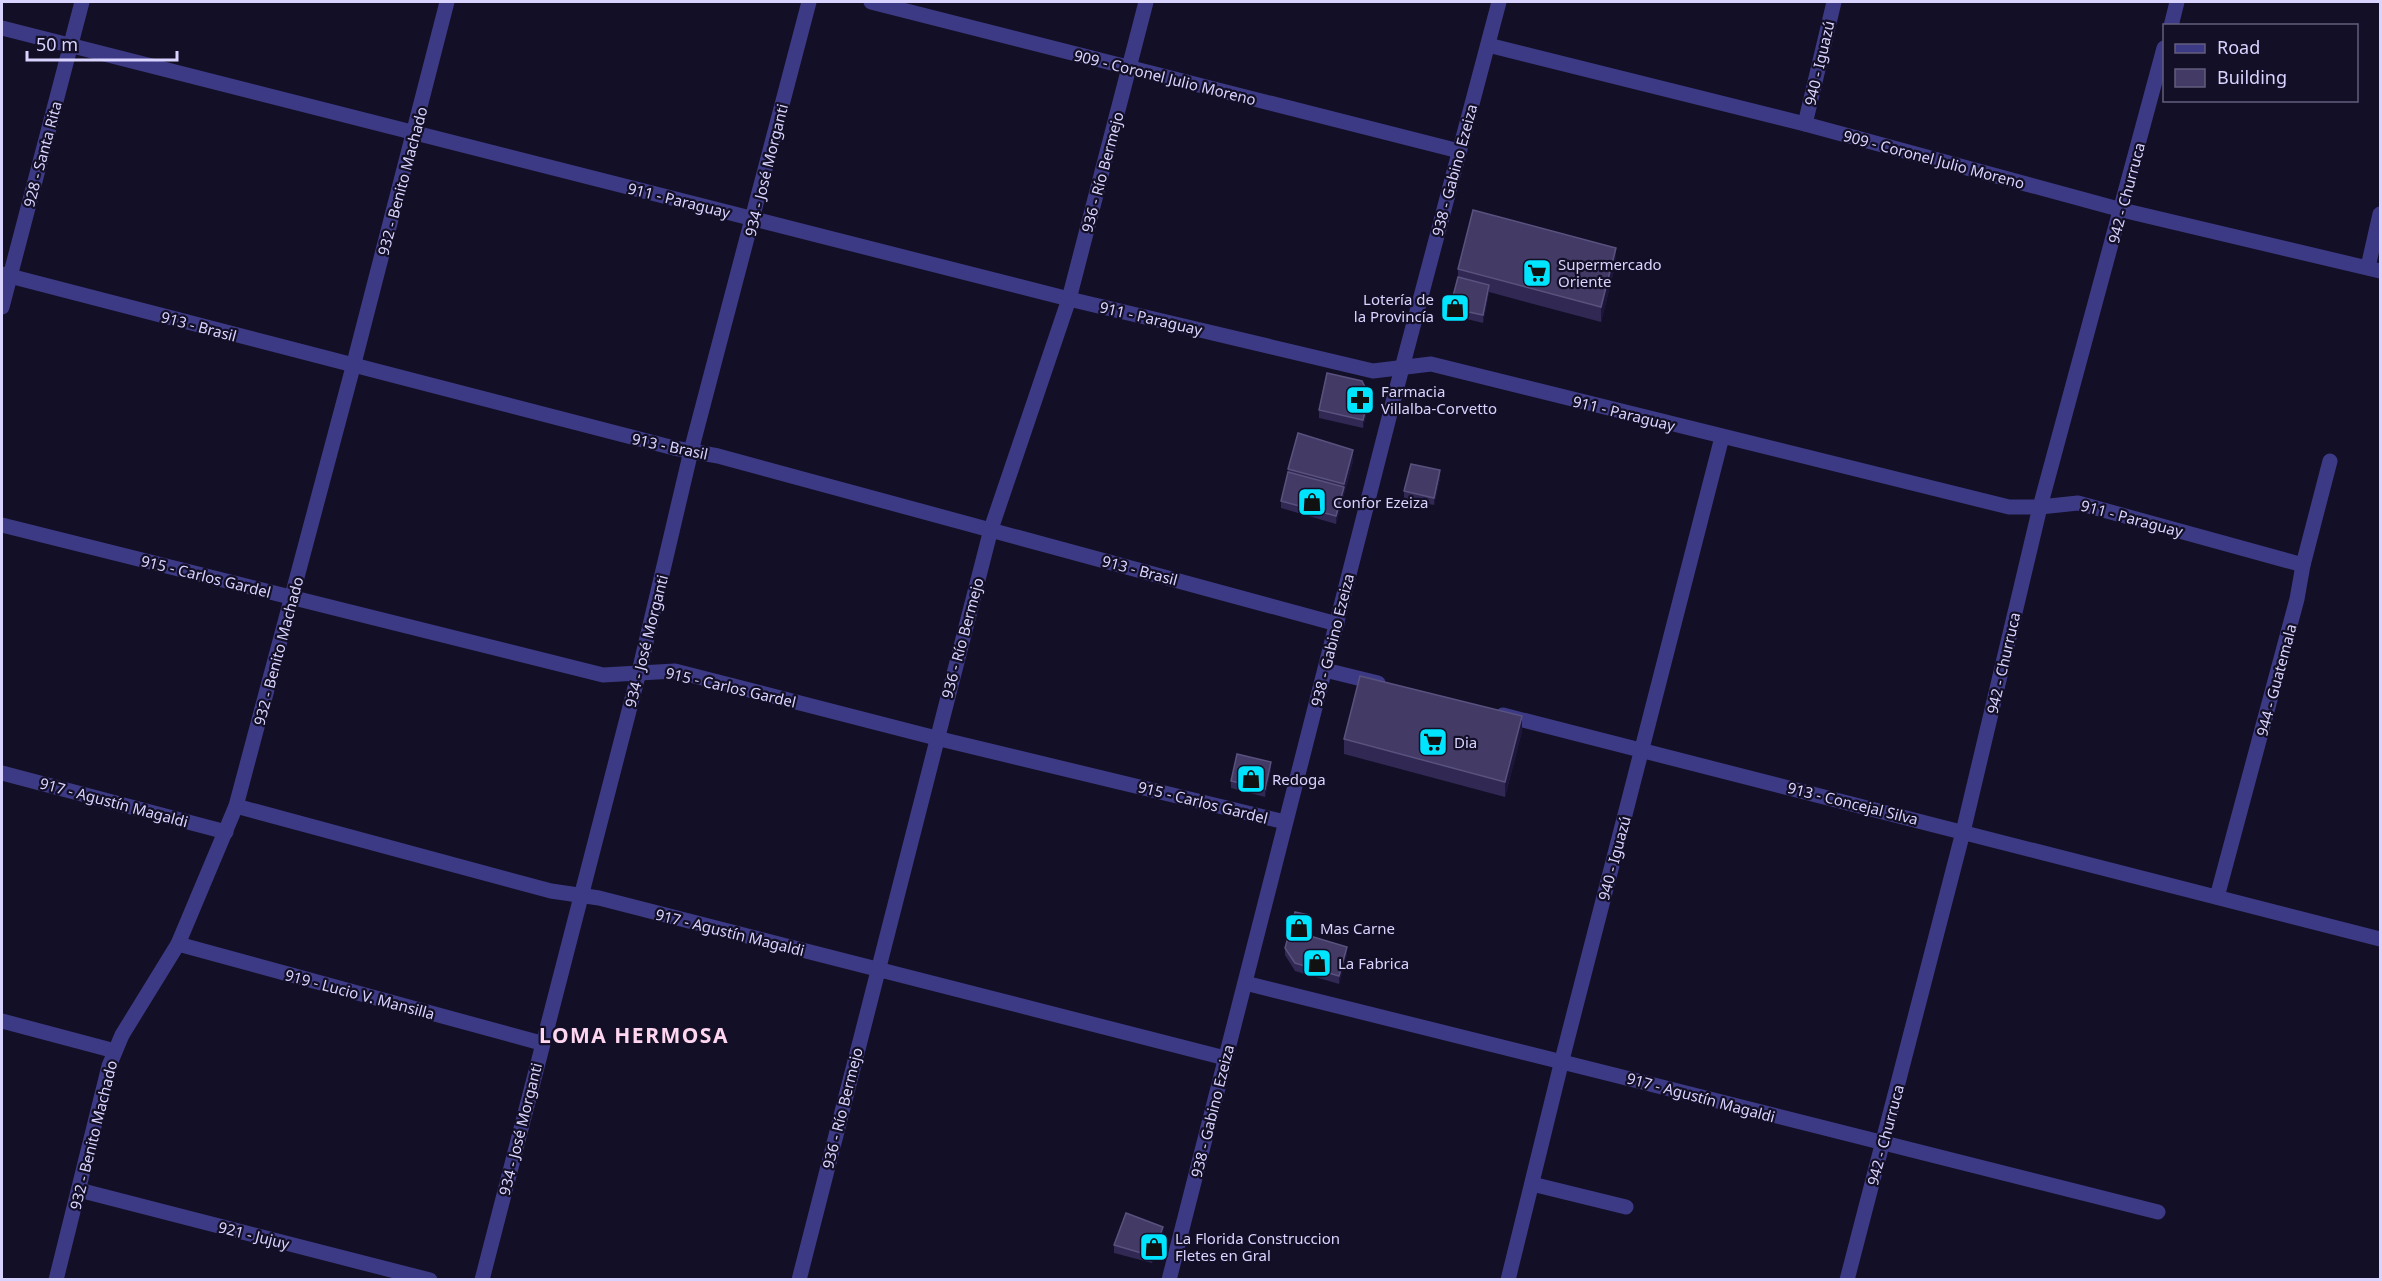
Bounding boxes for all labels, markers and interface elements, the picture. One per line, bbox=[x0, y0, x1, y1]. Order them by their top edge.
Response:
street label: 940 - Iguazú bbox=[1800, 19, 1838, 107]
scale bar bbox=[27, 24, 177, 62]
legend bbox=[2163, 24, 2358, 102]
text: 50 m bbox=[36, 32, 78, 56]
text: Road bbox=[2217, 35, 2260, 59]
street label: 909 - Coronel Julio Moreno bbox=[1072, 45, 1258, 109]
text: Building bbox=[2217, 65, 2287, 89]
street label: 928 - Santa Rita bbox=[18, 99, 66, 209]
street label: 934 - José Morganti bbox=[740, 102, 792, 238]
street label: 938 - Gabino Ezeiza bbox=[1427, 102, 1481, 238]
street label: 932 - Benito Machado bbox=[372, 104, 432, 258]
street label: 936 - Río Bermejo bbox=[1076, 109, 1128, 235]
street label: 909 - Coronel Julio Moreno bbox=[1841, 125, 2027, 193]
street label: 942 - Churruca bbox=[2103, 140, 2149, 246]
street label: 911 - Paraguay bbox=[626, 178, 733, 222]
place label: Supermercado Oriente bbox=[1558, 254, 1662, 291]
supermarket icon: Supermercado Oriente bbox=[1521, 257, 1553, 289]
place label: Lotería de la Provincía bbox=[1354, 289, 1434, 326]
shop icon: Lotería de la Provincía bbox=[1439, 292, 1471, 324]
street label: 911 - Paraguay bbox=[1098, 296, 1205, 340]
street label: 913 - Brasil bbox=[159, 306, 239, 346]
place label: Farmacia Villalba-Corvetto bbox=[1381, 381, 1497, 418]
pharmacy icon: Farmacia Villalba-Corvetto bbox=[1344, 384, 1376, 416]
street label: 911 - Paraguay bbox=[1571, 391, 1678, 435]
street label: 913 - Brasil bbox=[630, 428, 710, 464]
shop icon: Confor Ezeiza bbox=[1296, 486, 1328, 518]
place label: Confor Ezeiza bbox=[1333, 492, 1428, 512]
street label: 911 - Paraguay bbox=[2079, 495, 2186, 541]
street label: 915 - Carlos Gardel bbox=[139, 550, 273, 602]
street label: 913 - Brasil bbox=[1100, 550, 1180, 590]
street label: 938 - Gabino Ezeiza bbox=[1306, 571, 1358, 709]
street label: 934 - José Morganti bbox=[620, 573, 672, 709]
street label: 932 - Benito Machado bbox=[248, 574, 308, 728]
street label: 936 - Río Bermejo bbox=[936, 575, 988, 701]
street label: 942 - Churruca bbox=[1982, 610, 2024, 716]
street label: 944 - Guatemala bbox=[2251, 622, 2301, 738]
street label: 915 - Carlos Gardel bbox=[664, 662, 798, 712]
supermarket icon: Dia bbox=[1417, 726, 1449, 758]
place label: Dia bbox=[1454, 732, 1477, 752]
shop icon: Redoga bbox=[1235, 763, 1267, 795]
place label: Redoga bbox=[1272, 769, 1326, 789]
street label: 917 - Agustín Magaldi bbox=[38, 773, 190, 831]
street label: 915 - Carlos Gardel bbox=[1136, 776, 1270, 828]
street label: 913 - Concejal Silva bbox=[1786, 777, 1920, 829]
street label: 940 - Iguazú bbox=[1593, 814, 1635, 902]
street label: 917 - Agustín Magaldi bbox=[653, 904, 807, 960]
shop icon: Mas Carne bbox=[1283, 912, 1315, 944]
place label: Mas Carne bbox=[1320, 918, 1395, 938]
shop icon: La Fabrica bbox=[1301, 947, 1333, 979]
place label: La Fabrica bbox=[1338, 953, 1409, 973]
street label: 919 - Lucio V. Mansilla bbox=[283, 964, 437, 1024]
district label: LOMA HERMOSA bbox=[539, 1021, 729, 1049]
street label: 938 - Gabino Ezeiza bbox=[1186, 1042, 1238, 1180]
street label: 936 - Río Bermejo bbox=[817, 1045, 867, 1171]
street label: 932 - Benito Machado bbox=[65, 1058, 121, 1212]
street label: 934 - José Morganti bbox=[494, 1061, 546, 1197]
street label: 917 - Agustín Magaldi bbox=[1625, 1068, 1777, 1126]
street label: 942 - Churruca bbox=[1862, 1082, 1908, 1188]
street label: 921 - Jujuy bbox=[216, 1217, 292, 1254]
place label: La Florida Construccion Fletes en Gral bbox=[1175, 1228, 1340, 1265]
shop icon: La Florida Construccion Fletes en Gral bbox=[1138, 1231, 1170, 1263]

